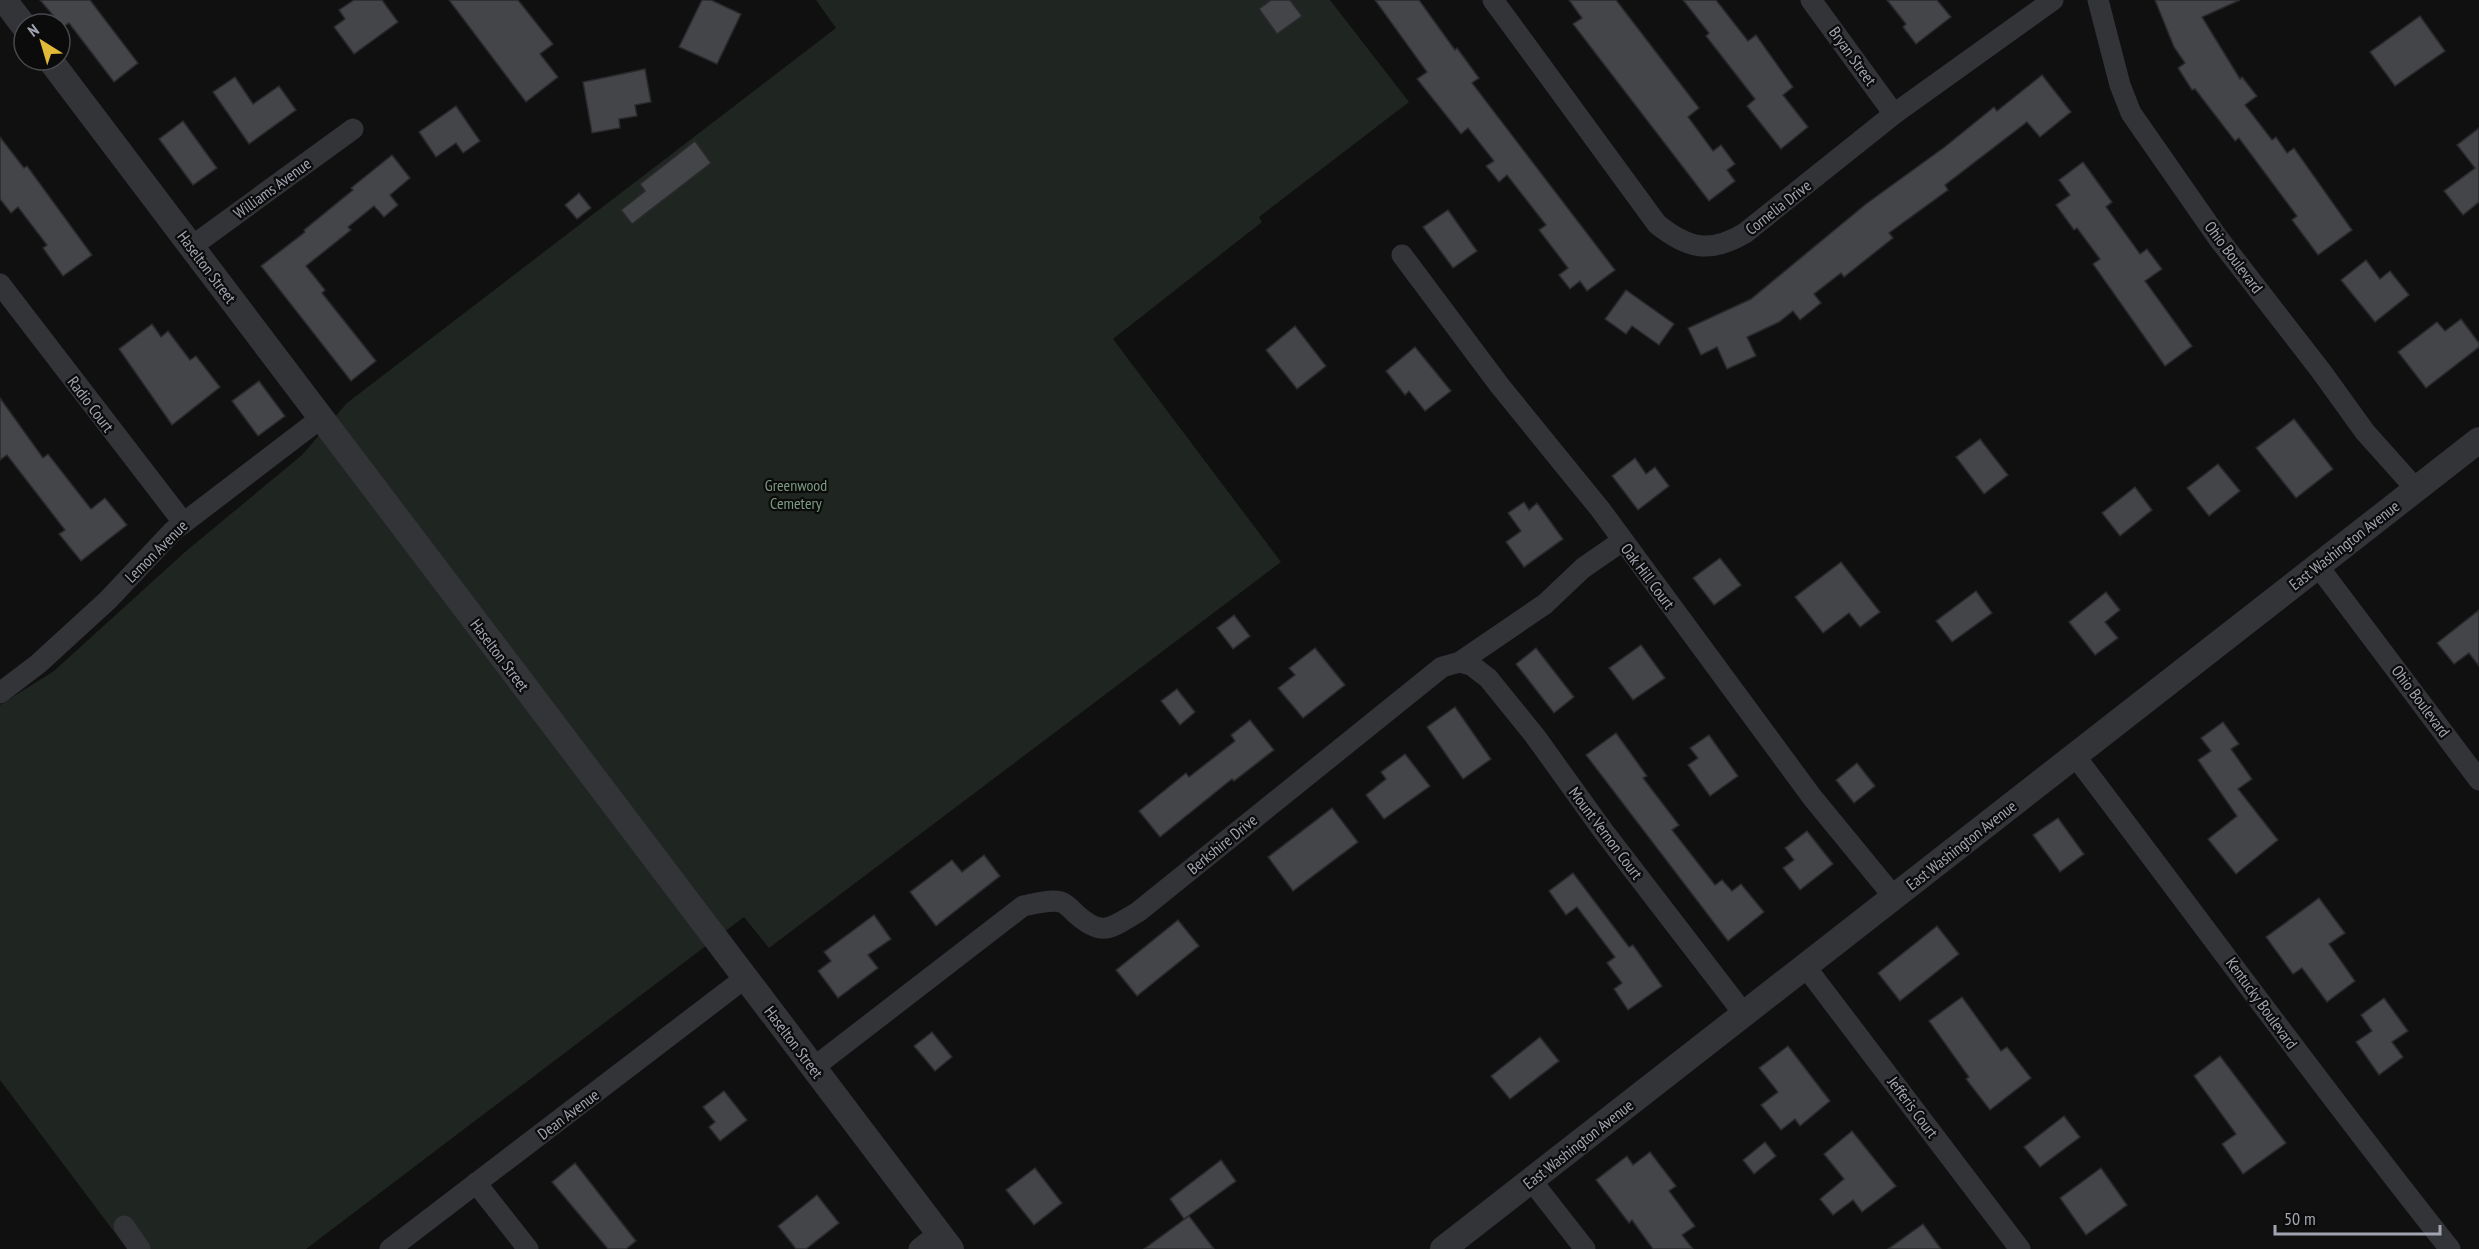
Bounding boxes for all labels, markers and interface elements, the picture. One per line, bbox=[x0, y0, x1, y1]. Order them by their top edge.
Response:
north arrow bbox=[12, 12, 72, 72]
text: N bbox=[24, 19, 42, 41]
street label: Bryan Street bbox=[1825, 23, 1881, 90]
street label: Williams Avenue bbox=[229, 153, 315, 223]
street label: Cornelia Drive bbox=[1741, 175, 1815, 239]
street label: Ohio Boulevard bbox=[2200, 217, 2268, 297]
street label: Haselton Street bbox=[173, 227, 241, 308]
street label: Radio Court bbox=[64, 372, 119, 436]
park label: Greenwood Cemetery bbox=[765, 475, 827, 513]
street label: East Washington Avenue bbox=[2285, 496, 2403, 594]
street label: Lemon Avenue bbox=[121, 516, 191, 586]
street label: Oak Hill Court bbox=[1617, 539, 1680, 613]
street label: Haselton Street bbox=[466, 615, 534, 696]
street label: Ohio Boulevard bbox=[2387, 661, 2455, 741]
street label: Mount Vernon Court bbox=[1565, 783, 1648, 884]
street label: East Washington Avenue bbox=[1902, 796, 2020, 894]
street label: Berkshire Drive bbox=[1183, 810, 1261, 878]
street label: Kentucky Boulevard bbox=[2222, 953, 2302, 1053]
street label: Haselton Street bbox=[760, 1002, 828, 1083]
street label: Jefferis Court bbox=[1883, 1072, 1943, 1142]
street label: Dean Avenue bbox=[533, 1084, 603, 1144]
street label: East Washington Avenue bbox=[1519, 1095, 1637, 1193]
scale bar bbox=[2275, 1198, 2440, 1236]
text: 50 m bbox=[2284, 1207, 2316, 1230]

